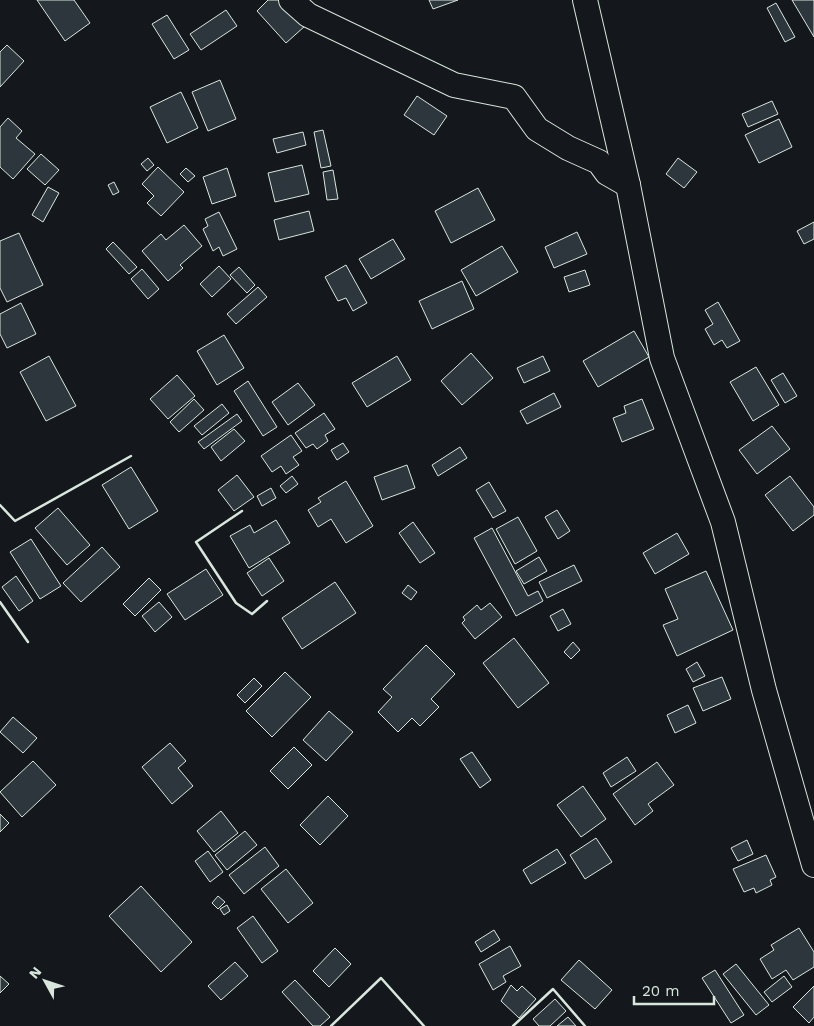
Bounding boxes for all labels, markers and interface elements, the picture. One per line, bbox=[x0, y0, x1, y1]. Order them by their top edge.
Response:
north arrow bbox=[20, 956, 70, 1006]
text: N bbox=[26, 964, 45, 982]
scale bar bbox=[634, 974, 714, 1006]
text: 20 m bbox=[642, 982, 680, 1000]

